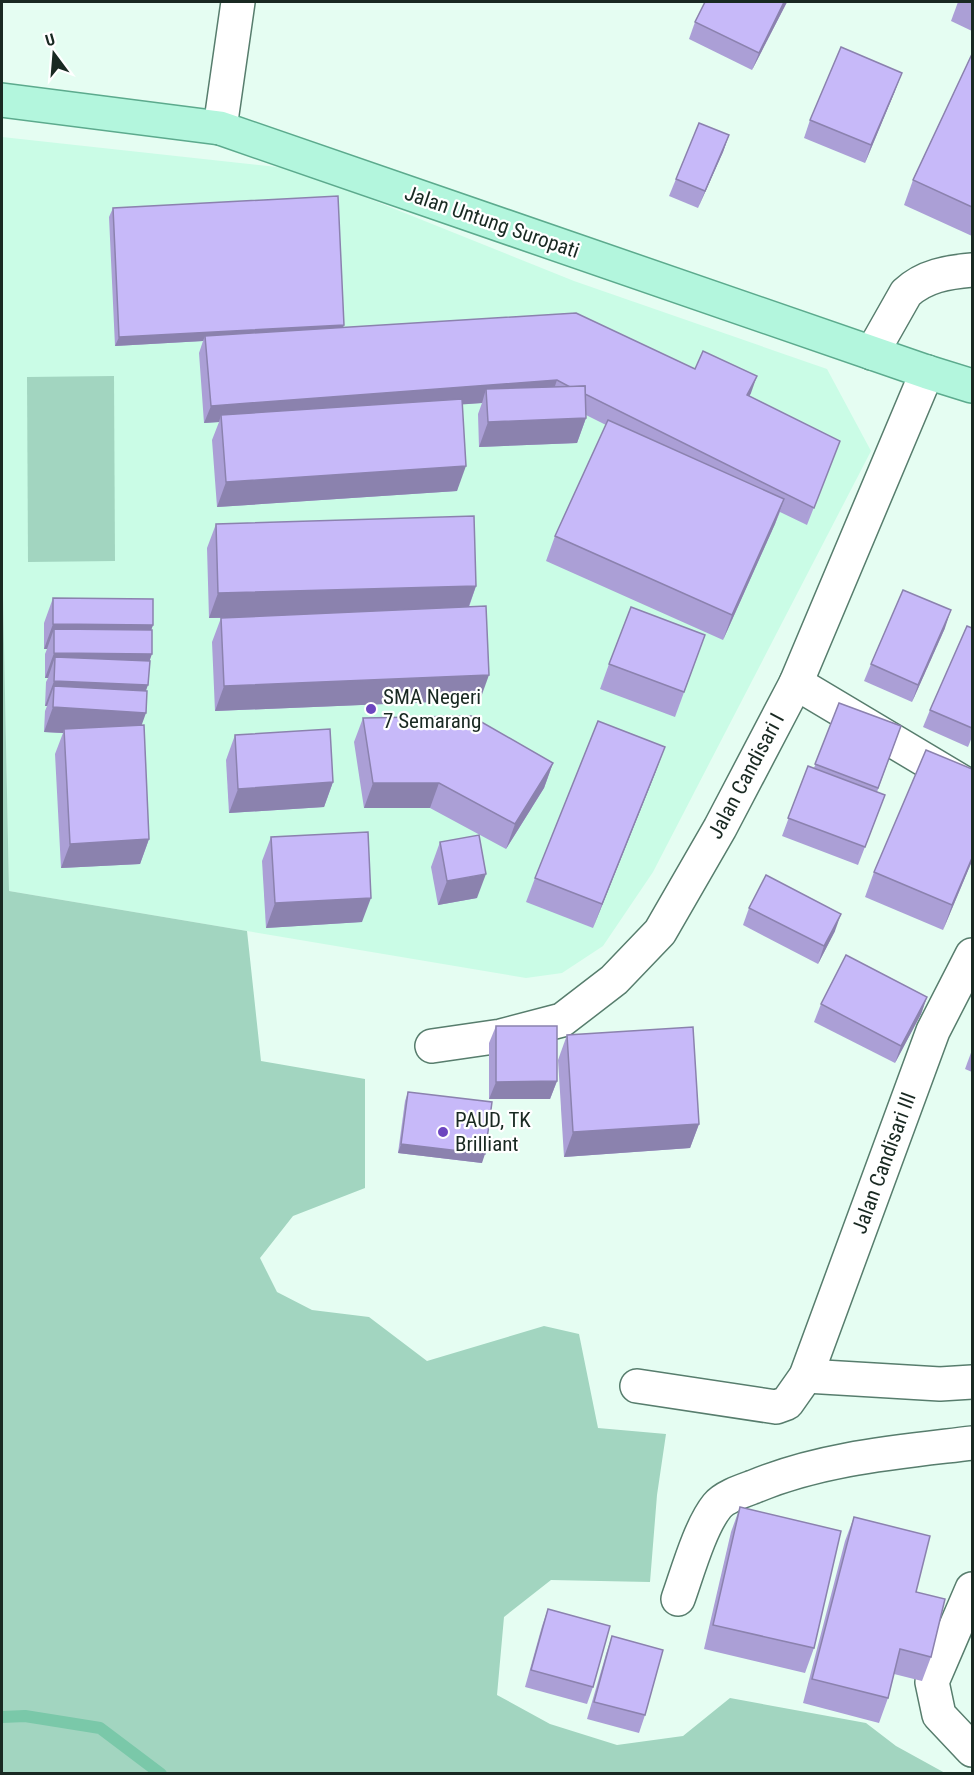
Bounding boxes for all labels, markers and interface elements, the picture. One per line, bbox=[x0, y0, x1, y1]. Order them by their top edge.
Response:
north arrow bbox=[24, 24, 84, 84]
text: U bbox=[43, 30, 57, 50]
street label: Jalan Untung Suropati bbox=[402, 181, 582, 263]
place label: SMA Negeri 7 Semarang bbox=[383, 685, 481, 733]
marker: SMA Negeri 7 Semarang bbox=[364, 702, 378, 716]
street label: Jalan Candisari I bbox=[703, 709, 789, 843]
street label: Jalan Candisari III bbox=[847, 1089, 921, 1237]
place label: PAUD, TK Brilliant bbox=[455, 1108, 531, 1156]
marker: PAUD, TK Brilliant bbox=[436, 1125, 450, 1139]

